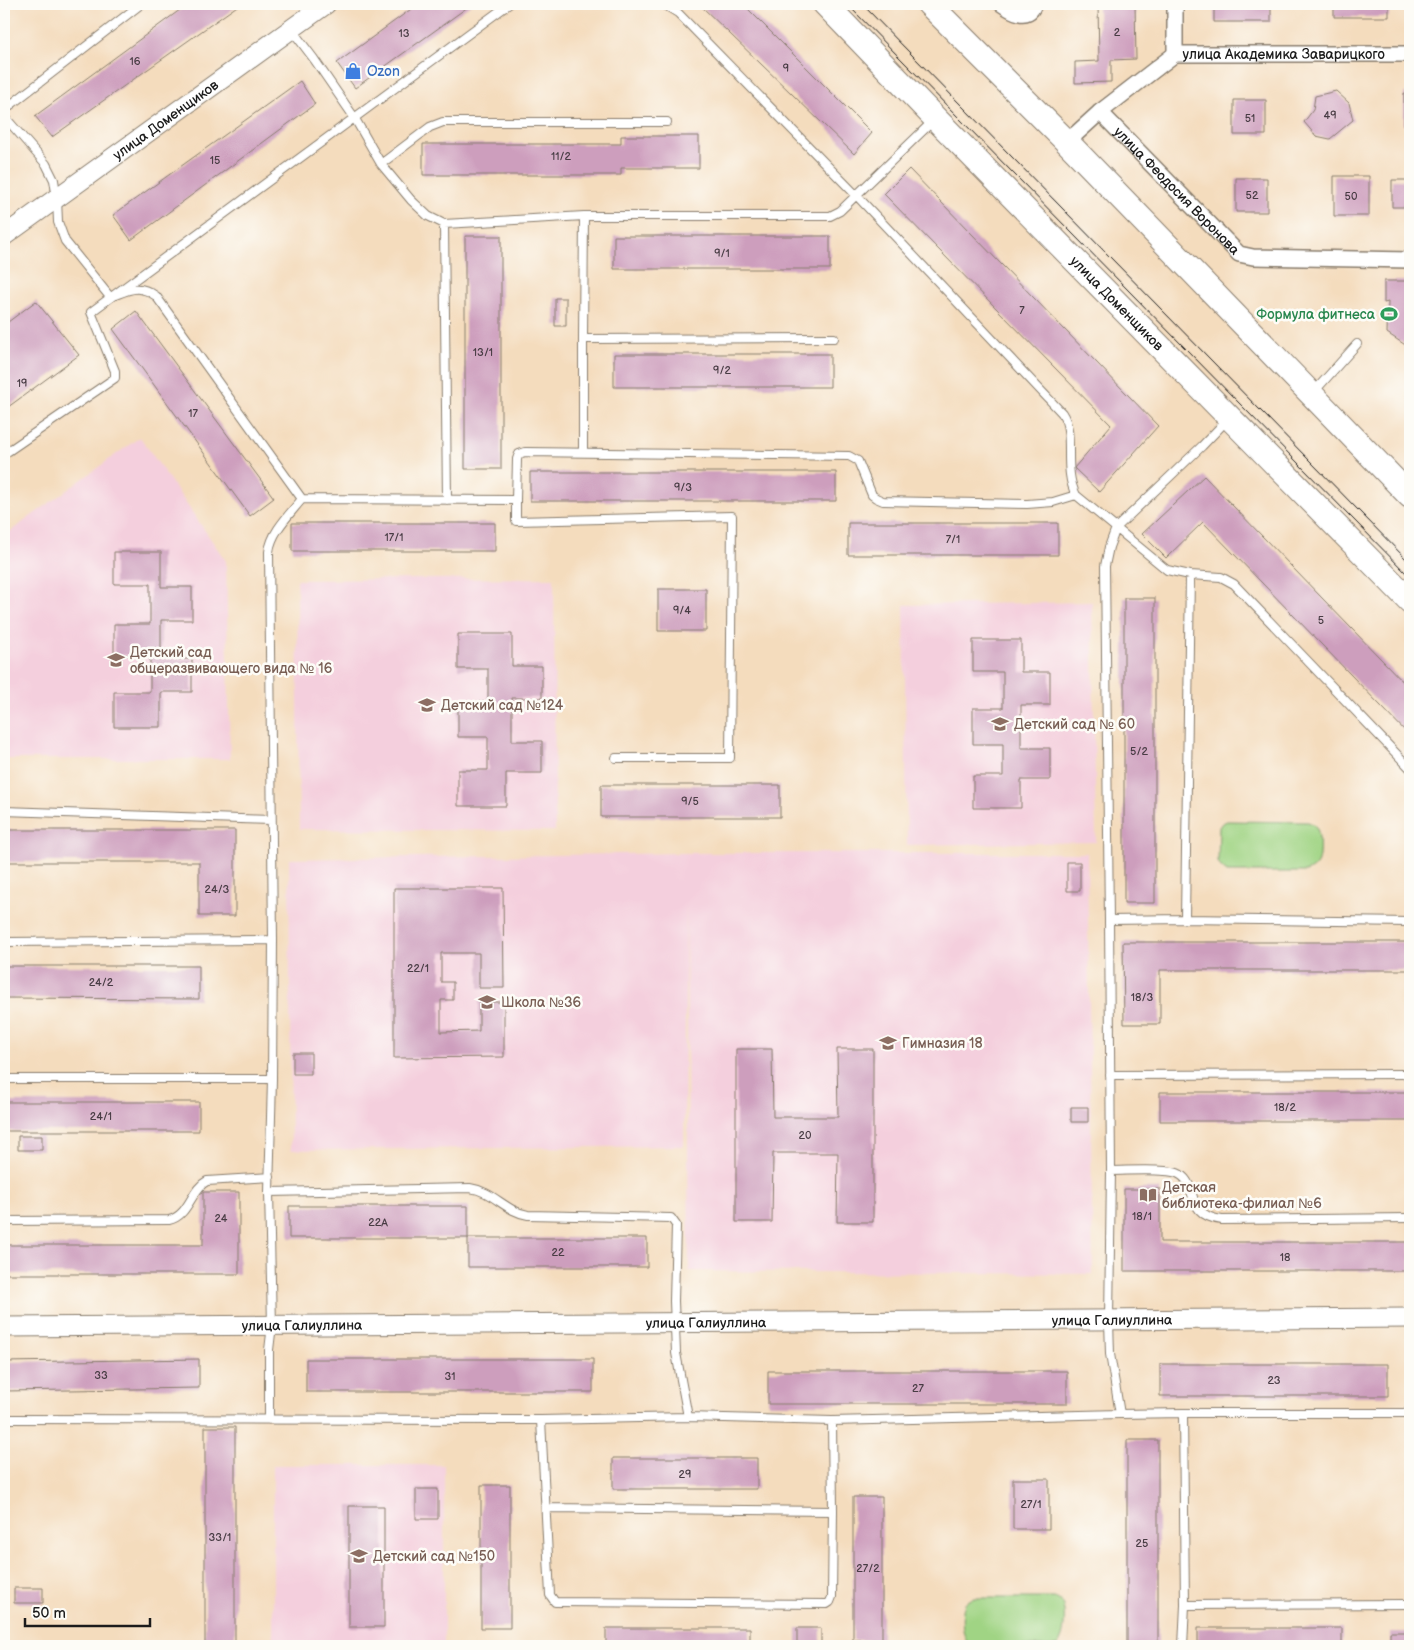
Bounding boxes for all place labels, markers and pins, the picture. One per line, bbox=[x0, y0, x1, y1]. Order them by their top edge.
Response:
shop icon: Ozon bbox=[343, 61, 363, 81]
place label: Ozon bbox=[367, 63, 400, 80]
sports icon: Формула фитнеса bbox=[1379, 304, 1399, 324]
place label: Формула фитнеса bbox=[1256, 306, 1376, 323]
place label: Детский сад общеразвивающего вида № 16 bbox=[130, 644, 333, 677]
school or university icon: Детский сад общеразвивающего вида № 16 bbox=[106, 650, 126, 670]
school or university icon: Детский сад №124 bbox=[417, 695, 437, 715]
place label: Детский сад №124 bbox=[441, 697, 564, 714]
school or university icon: Детский сад № 60 bbox=[990, 714, 1010, 734]
place label: Детский сад № 60 bbox=[1014, 716, 1135, 733]
school or university icon: Школа №36 bbox=[477, 992, 497, 1012]
place label: Школа №36 bbox=[501, 994, 582, 1011]
school or university icon: Гимназия 18 bbox=[878, 1033, 898, 1053]
place label: Гимназия 18 bbox=[902, 1035, 983, 1052]
place label: Детская библиотека-филиал №6 bbox=[1162, 1179, 1322, 1212]
library icon: Детская библиотека-филиал №6 bbox=[1138, 1185, 1158, 1205]
school or university icon: Детский сад №150 bbox=[349, 1546, 369, 1566]
place label: Детский сад №150 bbox=[373, 1548, 495, 1565]

